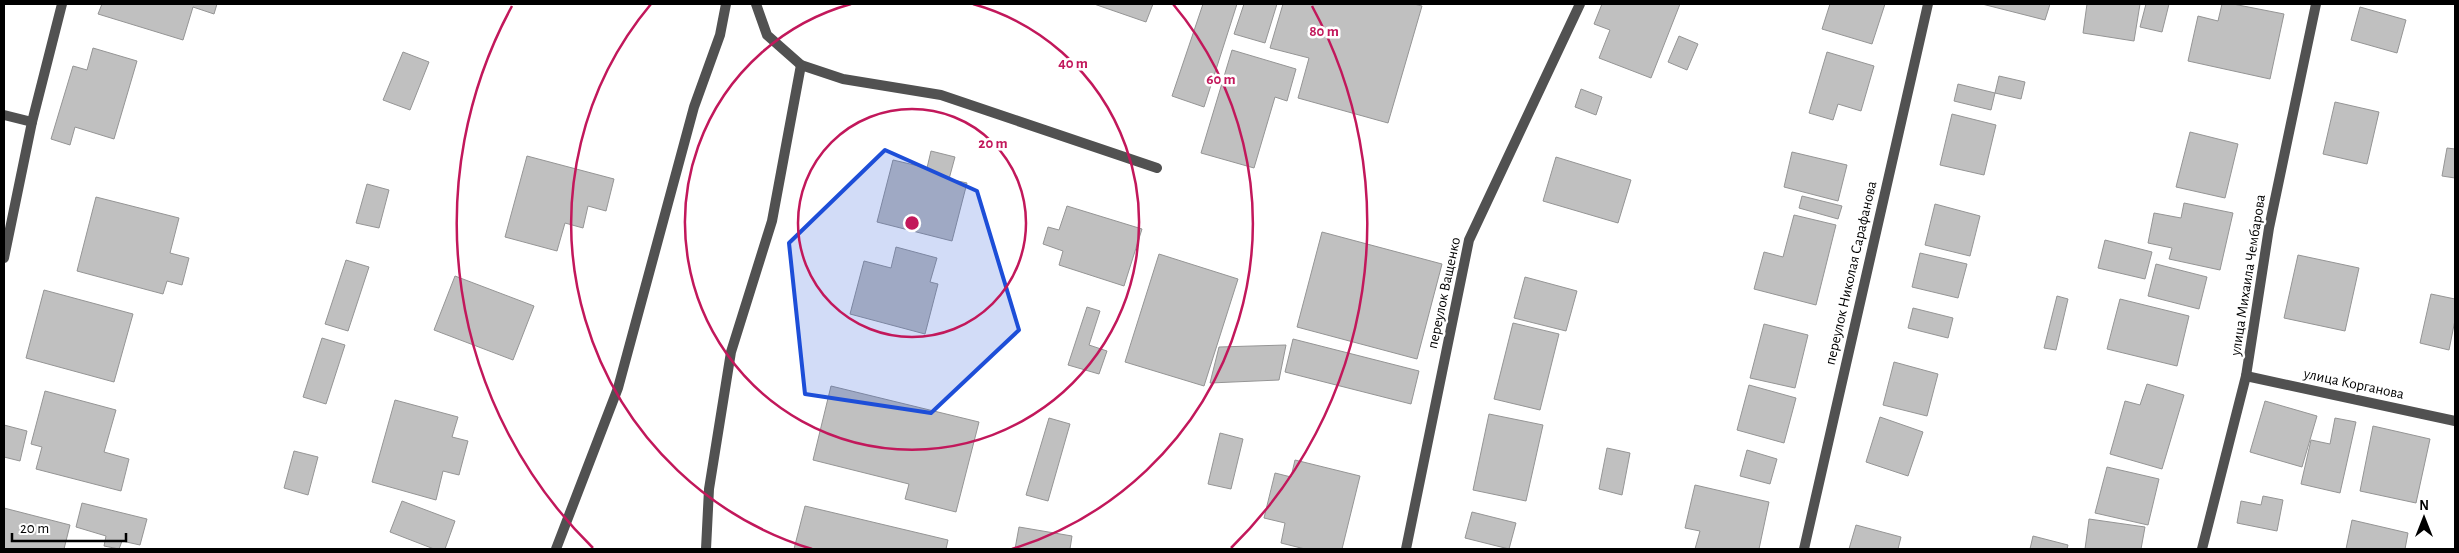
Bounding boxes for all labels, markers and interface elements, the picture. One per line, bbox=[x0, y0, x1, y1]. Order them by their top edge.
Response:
text: 80 m bbox=[1309, 24, 1339, 39]
text: 40 m bbox=[1058, 56, 1088, 71]
text: 60 m bbox=[1206, 72, 1236, 87]
text: 20 m bbox=[978, 136, 1008, 151]
street label: переулок Николая Сарафанова bbox=[1822, 179, 1880, 366]
street label: улица Михаила Чембарова bbox=[2228, 193, 2268, 358]
centre of rings bbox=[903, 214, 921, 232]
street label: переулок Ващенко bbox=[1425, 236, 1463, 350]
street label: улица Корганова bbox=[2302, 366, 2406, 402]
north arrow bbox=[2399, 493, 2449, 543]
text: N bbox=[2419, 499, 2429, 513]
scale bar bbox=[12, 510, 126, 542]
text: 20 m bbox=[20, 521, 49, 536]

